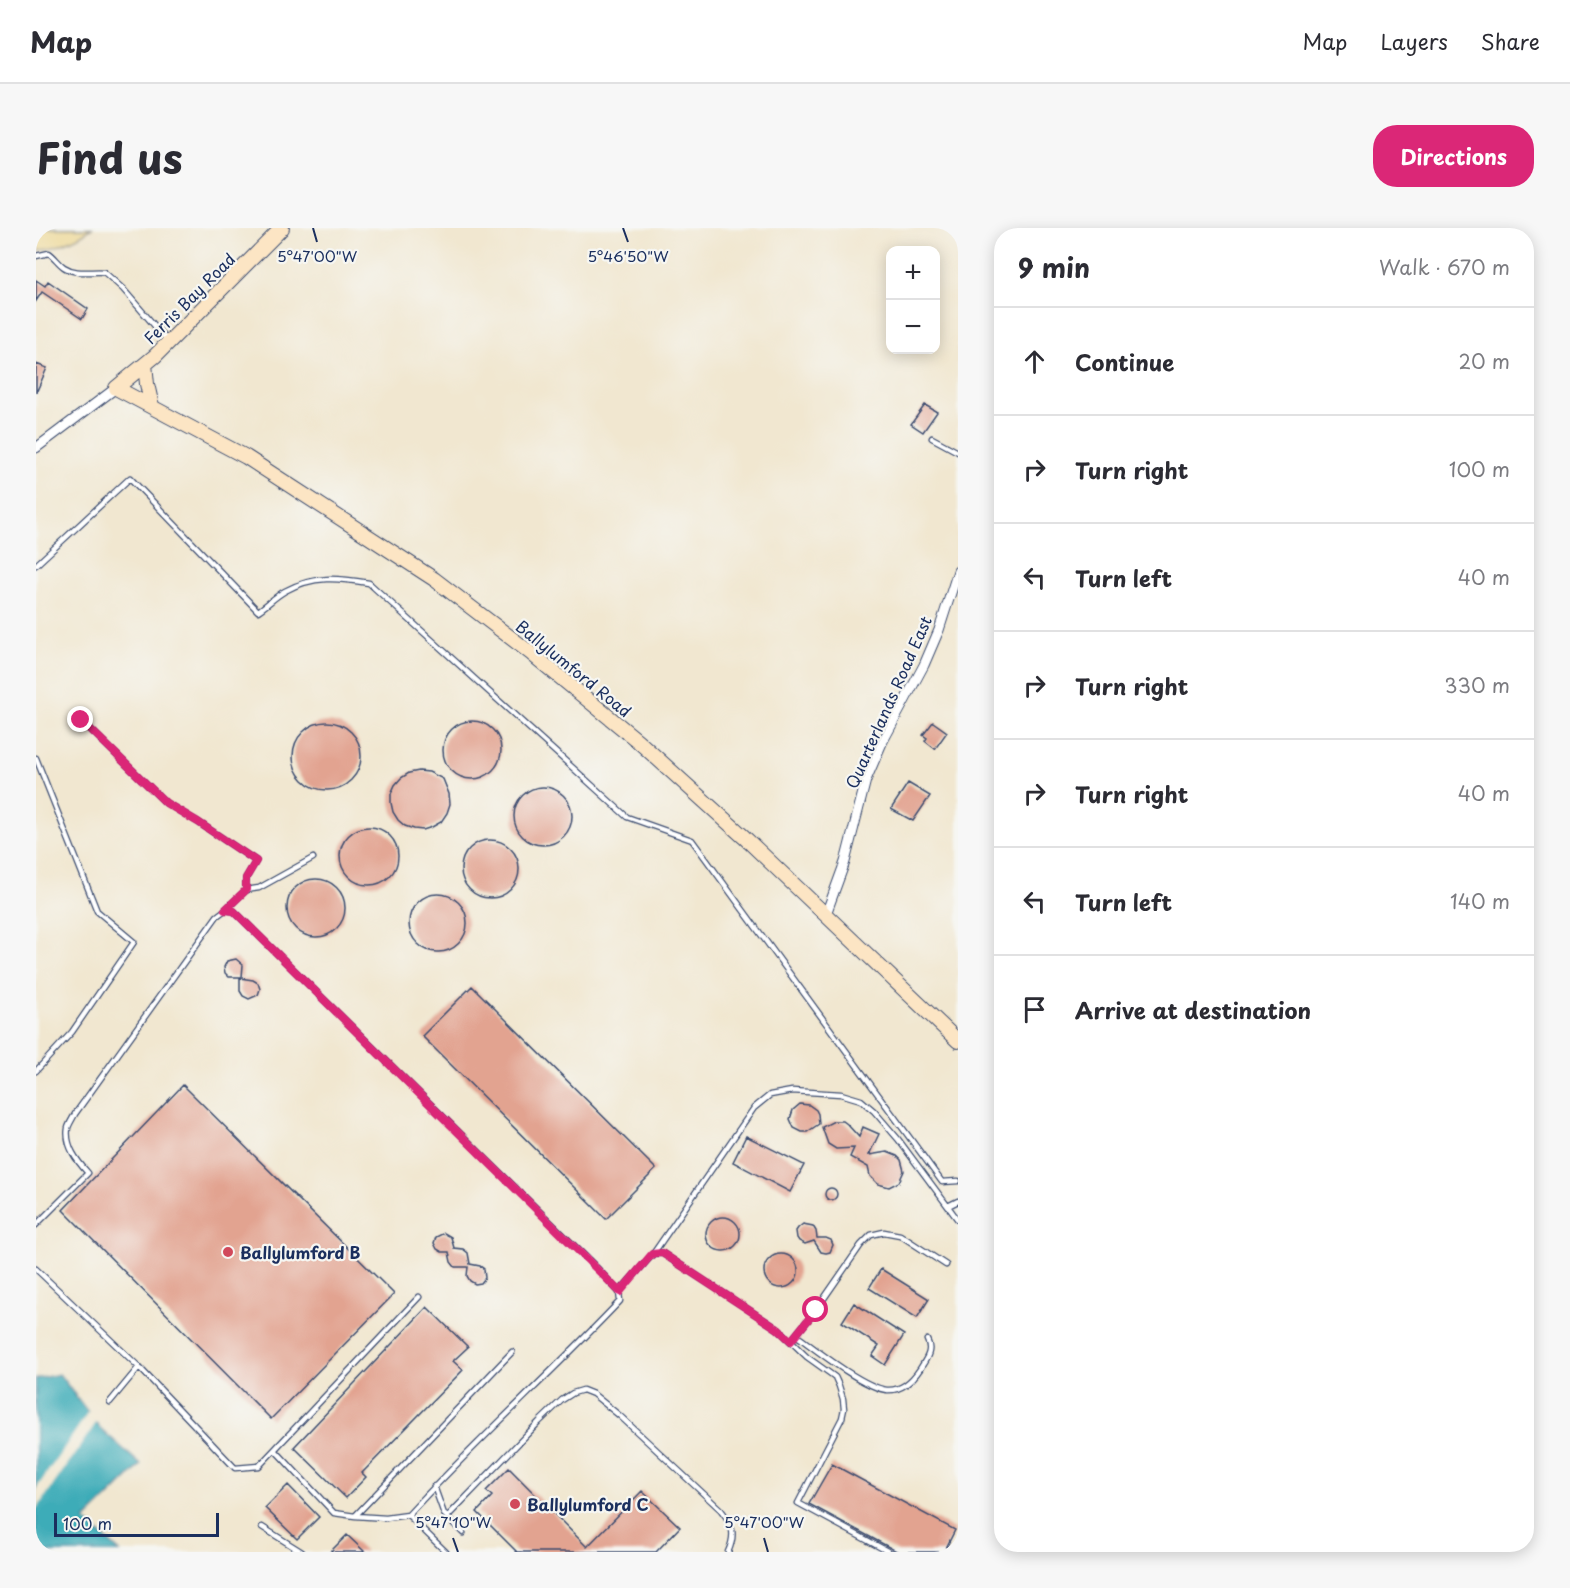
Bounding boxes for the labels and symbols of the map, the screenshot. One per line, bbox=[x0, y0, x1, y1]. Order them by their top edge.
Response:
text: 5°47'00"W bbox=[277, 244, 358, 267]
text: 5°46'50"W bbox=[587, 244, 669, 267]
street label: Ferris Bay Road bbox=[138, 247, 240, 349]
street label: Quarterlands Road East bbox=[839, 612, 937, 792]
street label: Ballylumford Road bbox=[511, 614, 637, 722]
route end bbox=[67, 706, 93, 732]
place label: Ballylumford B bbox=[240, 1240, 360, 1264]
marker: Ballylumford B bbox=[221, 1245, 235, 1259]
route start bbox=[802, 1296, 828, 1322]
place label: Ballylumford C bbox=[527, 1492, 648, 1516]
marker: Ballylumford C bbox=[508, 1497, 522, 1511]
scale bar bbox=[54, 1510, 219, 1538]
text: 5°47'10"W bbox=[415, 1510, 492, 1533]
text: 5°47'00"W bbox=[724, 1510, 805, 1533]

